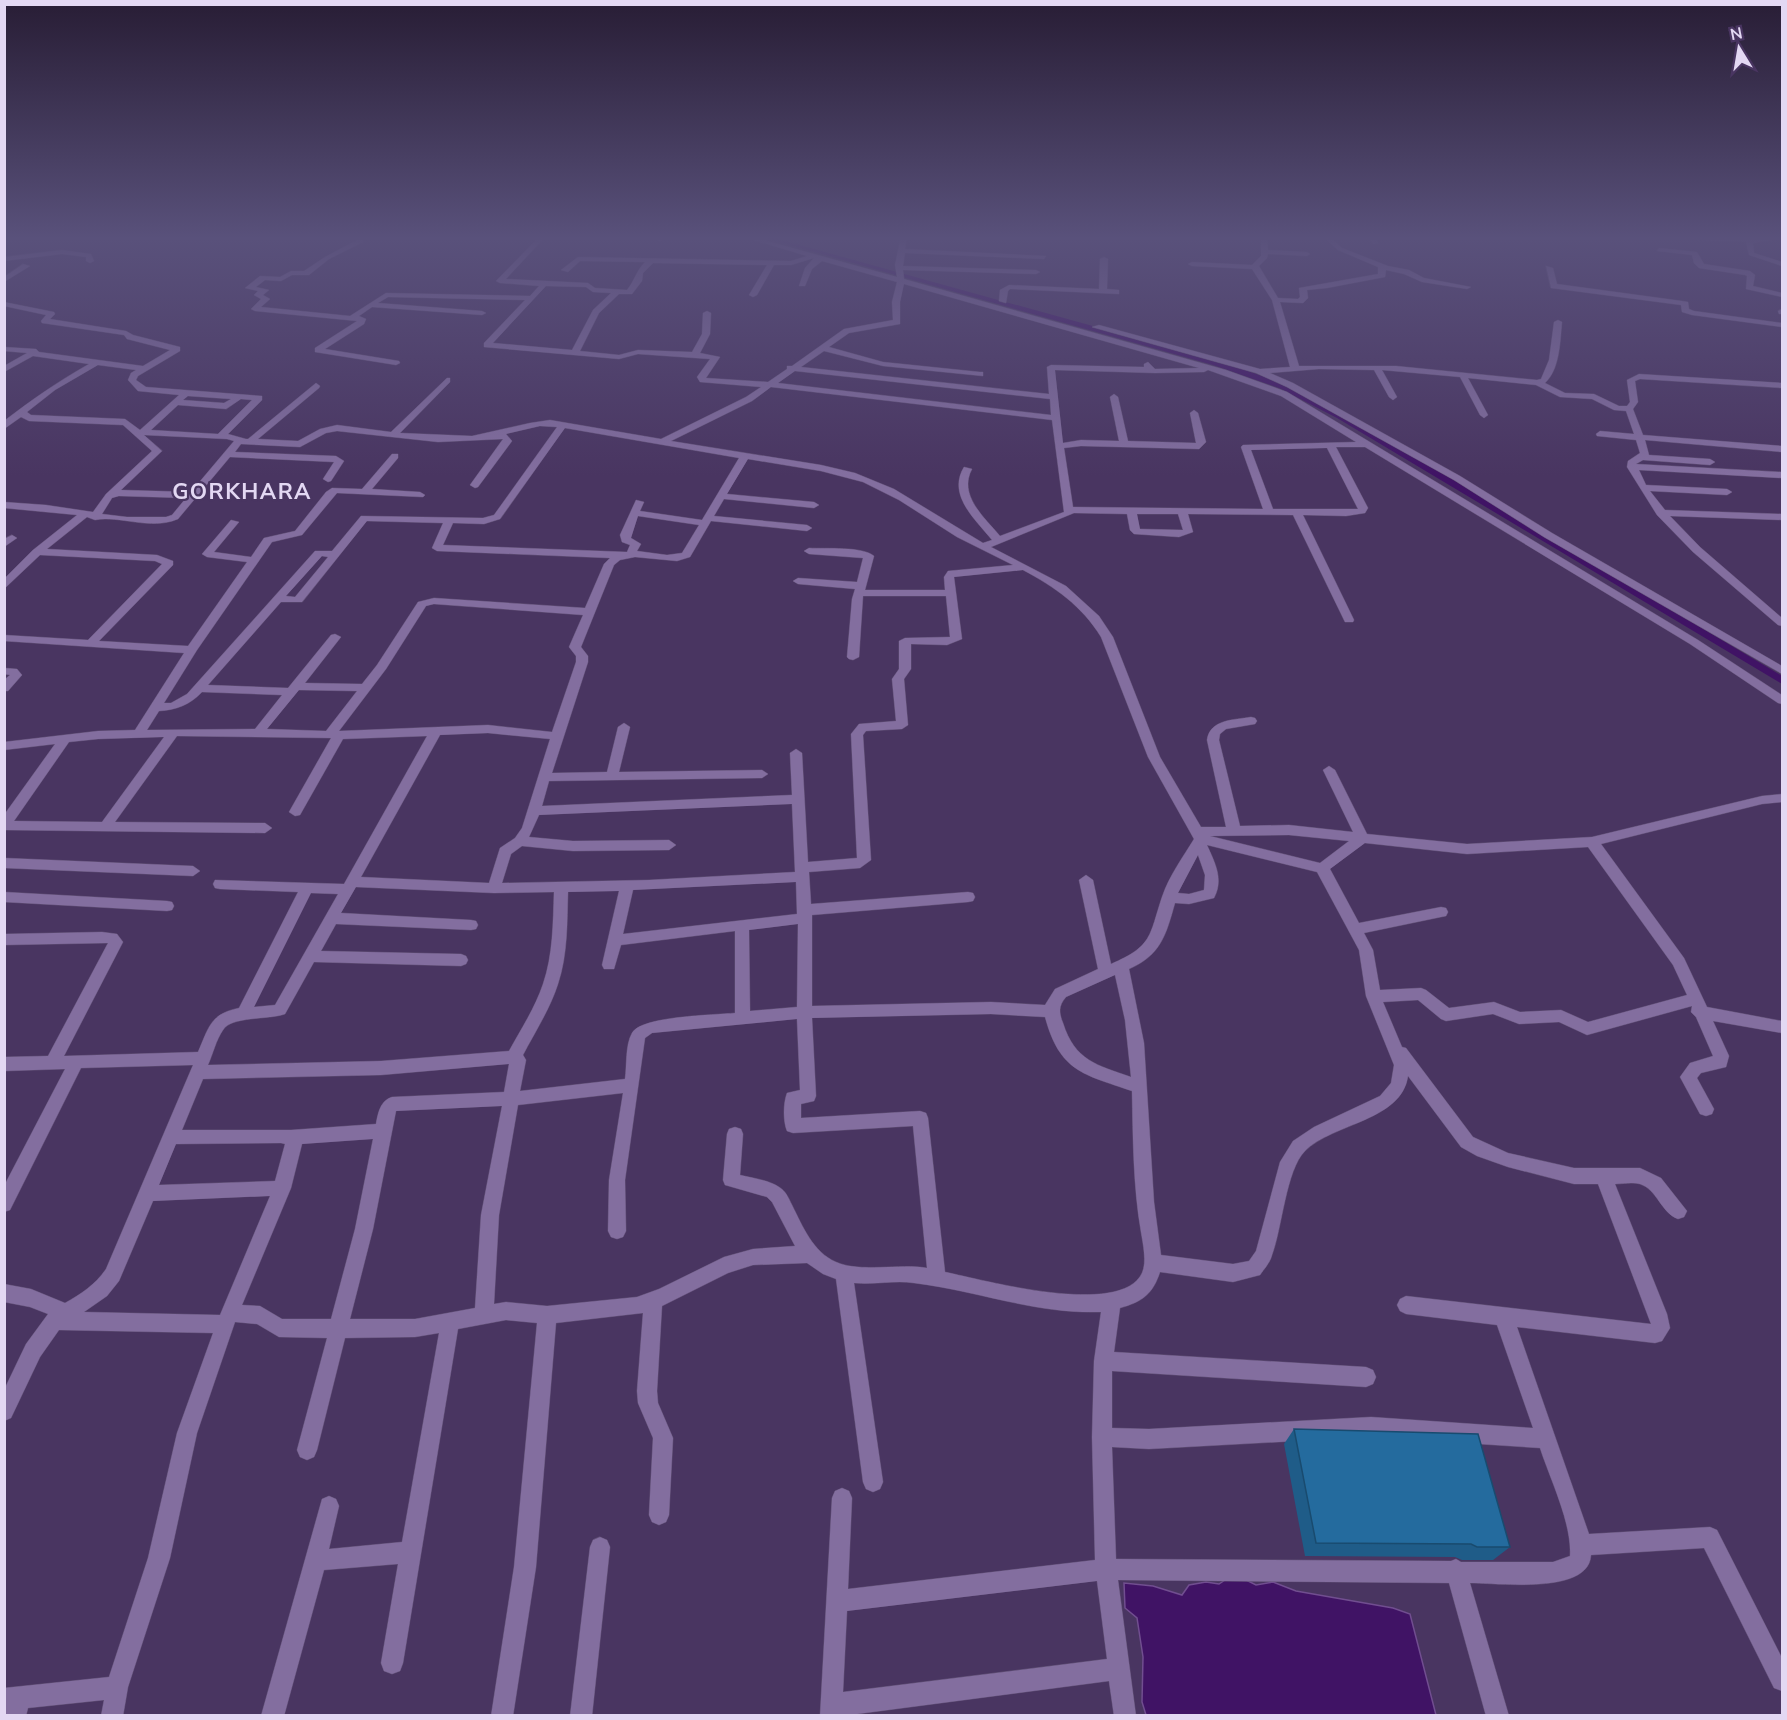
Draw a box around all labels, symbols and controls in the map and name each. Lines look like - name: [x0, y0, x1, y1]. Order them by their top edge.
- north arrow: [1709, 18, 1769, 78]
- text: N: [1728, 22, 1744, 46]
- district label: GORKHARA: [172, 477, 312, 507]

